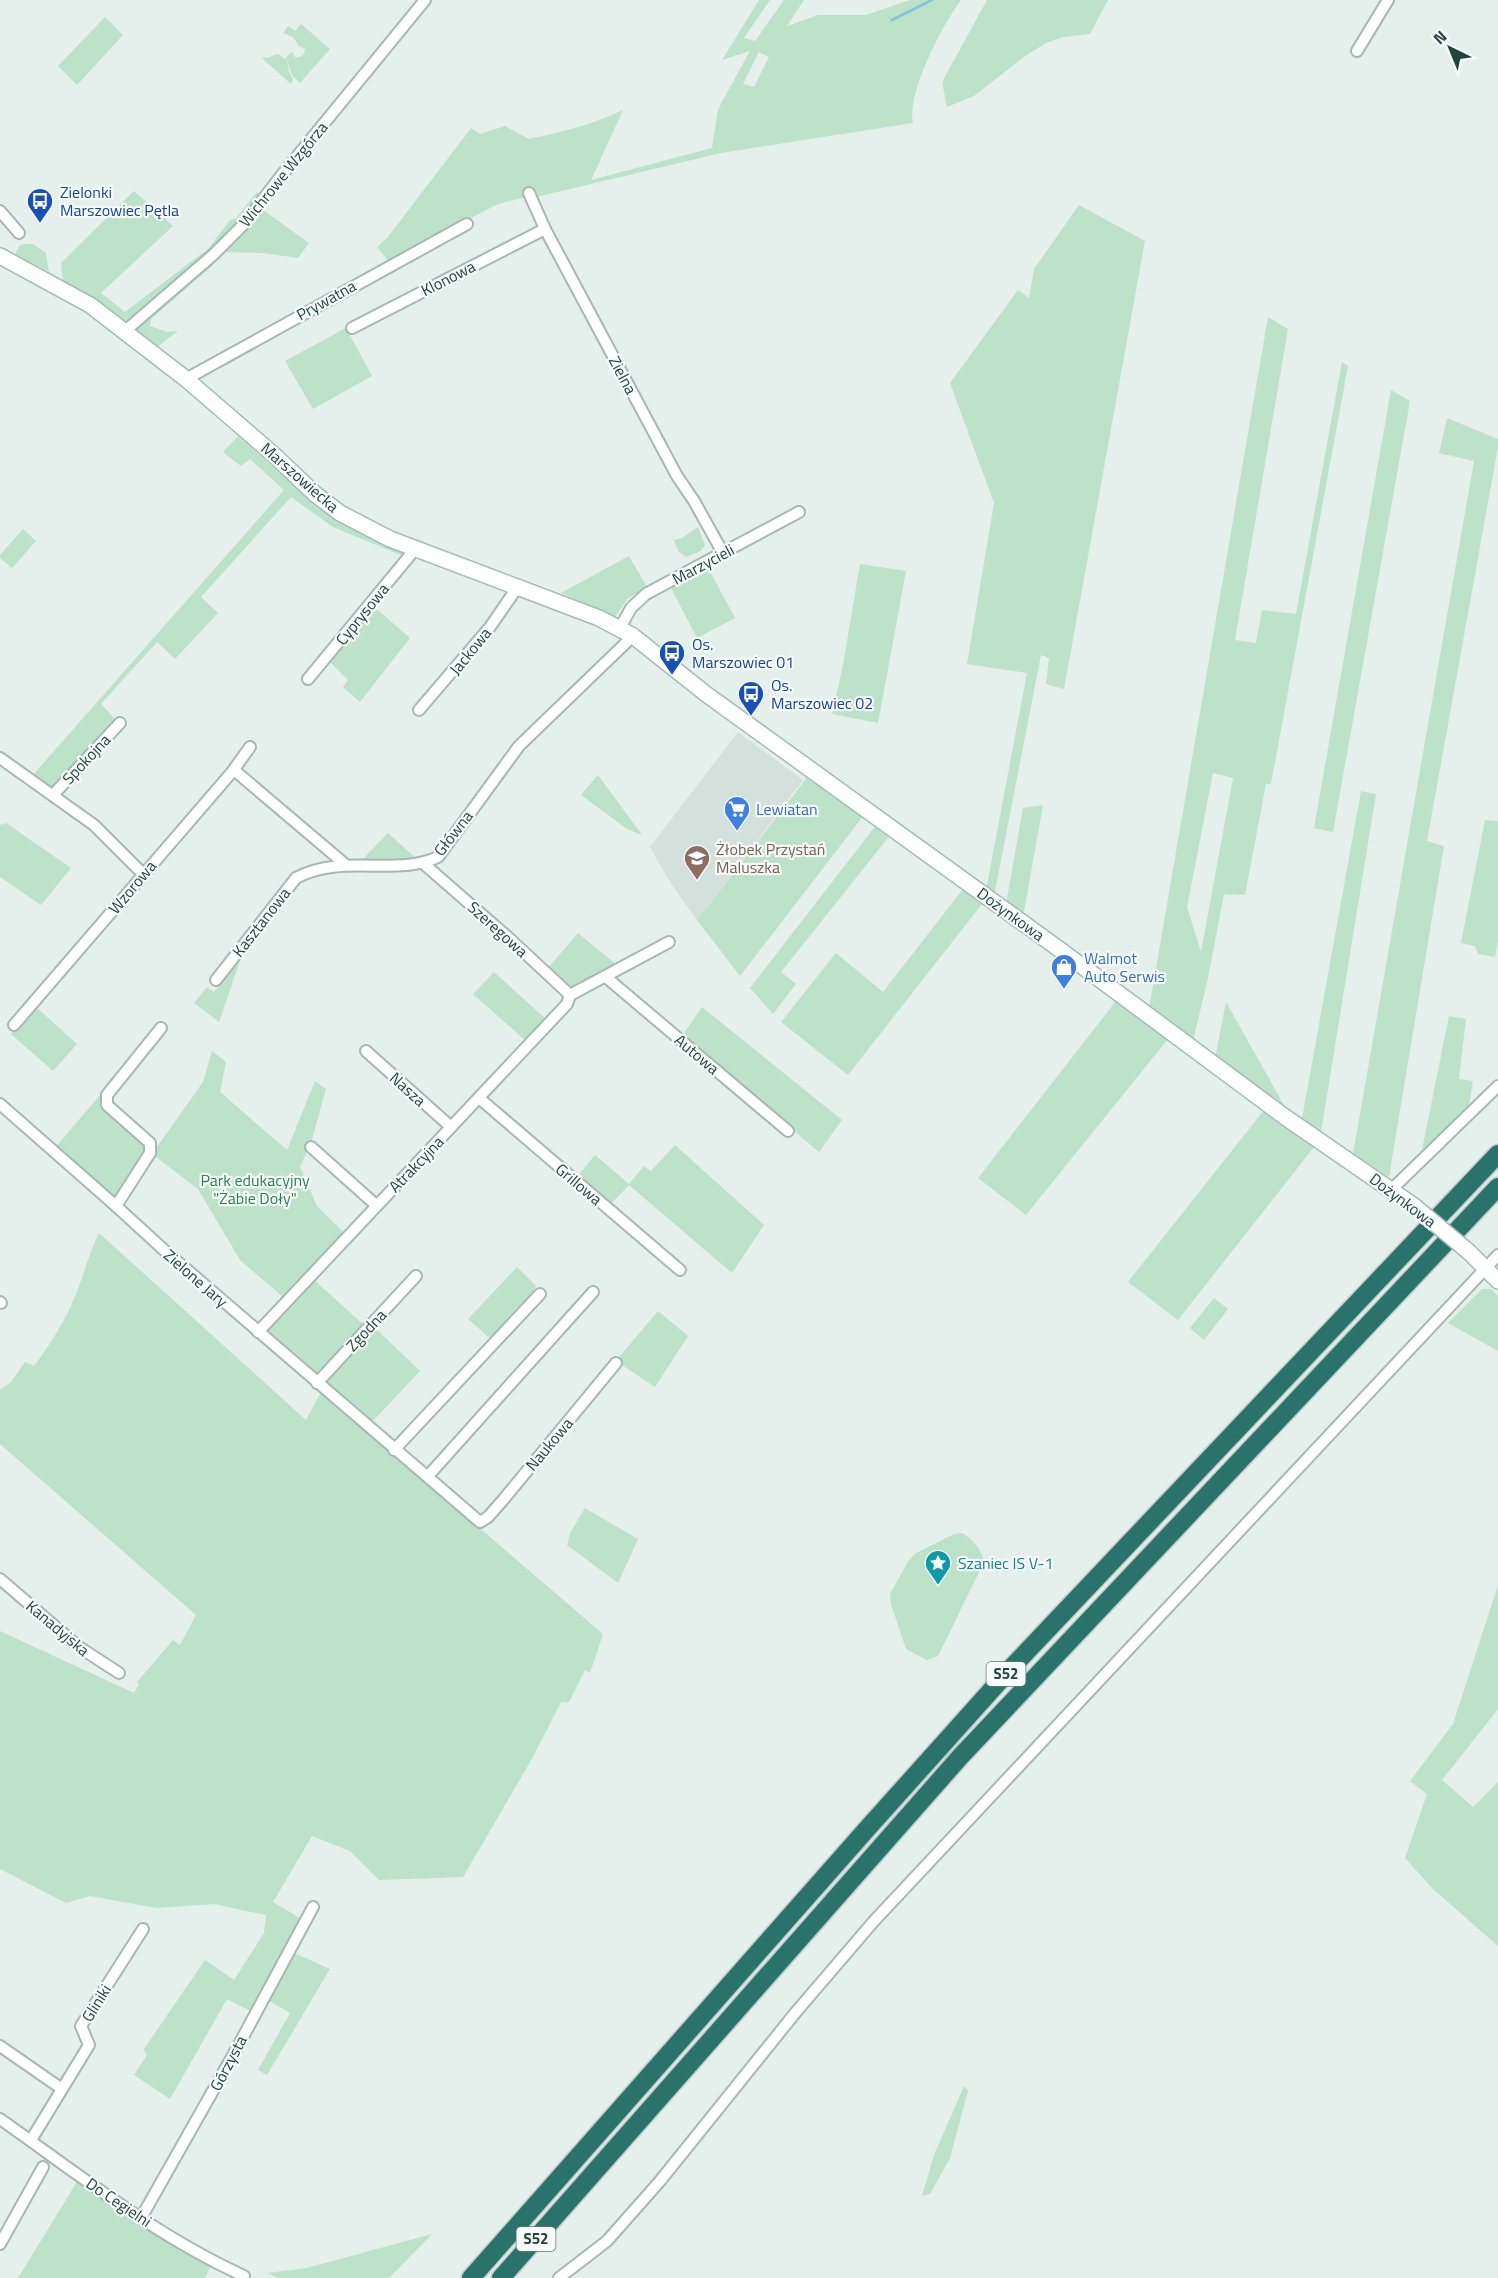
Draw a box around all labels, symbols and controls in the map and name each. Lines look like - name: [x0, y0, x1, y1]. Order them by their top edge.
- north arrow: [1420, 18, 1480, 78]
- text: N: [1428, 24, 1452, 50]
- street label: Wichrowe Wzgórza: [233, 116, 333, 232]
- place label: Zielonki Marszowiec Pętla: [60, 180, 179, 222]
- bus stop icon: Zielonki Marszowiec Pętla: [25, 186, 55, 224]
- street label: Klonowa: [417, 254, 479, 302]
- street label: Prywatna: [292, 274, 360, 326]
- street label: Zielna: [603, 352, 643, 398]
- street label: Marszowiecka: [256, 436, 344, 518]
- street label: Marzycieli: [668, 538, 738, 590]
- street label: Cyprysowa: [329, 578, 395, 650]
- street label: Jackowa: [443, 622, 497, 680]
- place label: Os. Marszowiec 01: [692, 632, 794, 674]
- bus stop icon: Os. Marszowiec 01: [657, 638, 687, 676]
- place label: Os. Marszowiec 02: [771, 673, 873, 715]
- bus stop icon: Os. Marszowiec 02: [736, 679, 766, 717]
- street label: Spokojna: [56, 728, 116, 790]
- supermarket icon: Lewiatan: [722, 794, 752, 832]
- place label: Lewiatan: [756, 797, 818, 821]
- street label: Główna: [428, 805, 478, 861]
- place label: Żłobek Przystań Maluszka: [716, 837, 825, 879]
- school or university icon: Żłobek Przystań Maluszka: [682, 843, 712, 881]
- street label: Wzorowa: [102, 855, 162, 919]
- street label: Dożynkowa: [972, 881, 1050, 947]
- street label: Kasztanowa: [226, 882, 296, 962]
- street label: Szeregowa: [462, 895, 534, 963]
- place label: Walmot Auto Serwis: [1084, 946, 1165, 988]
- shop icon: Walmot Auto Serwis: [1049, 952, 1079, 990]
- street label: Autowa: [669, 1028, 725, 1080]
- street label: Nasza: [385, 1066, 431, 1112]
- street label: Atrakcyjna: [383, 1130, 449, 1198]
- street label: Grillowa: [550, 1157, 608, 1211]
- street label: Dożynkowa: [1365, 1167, 1441, 1233]
- park label: Park edukacyjny "Żabie Doły": [200, 1168, 310, 1210]
- street label: Zielone Jary: [159, 1243, 234, 1313]
- street label: Zgodna: [340, 1303, 392, 1357]
- street label: Naukowa: [519, 1412, 579, 1476]
- place icon: Szaniec IS V-1: [923, 1548, 953, 1586]
- place label: Szaniec IS V-1: [958, 1551, 1054, 1575]
- street label: Kanadyjska: [21, 1594, 95, 1662]
- road number: S52: [986, 1662, 1026, 1686]
- street label: Gliniki: [75, 1980, 117, 2026]
- street label: Górzysta: [203, 2031, 253, 2095]
- street label: Do Cegielni: [81, 2171, 157, 2233]
- road number: S52: [516, 2227, 556, 2251]

